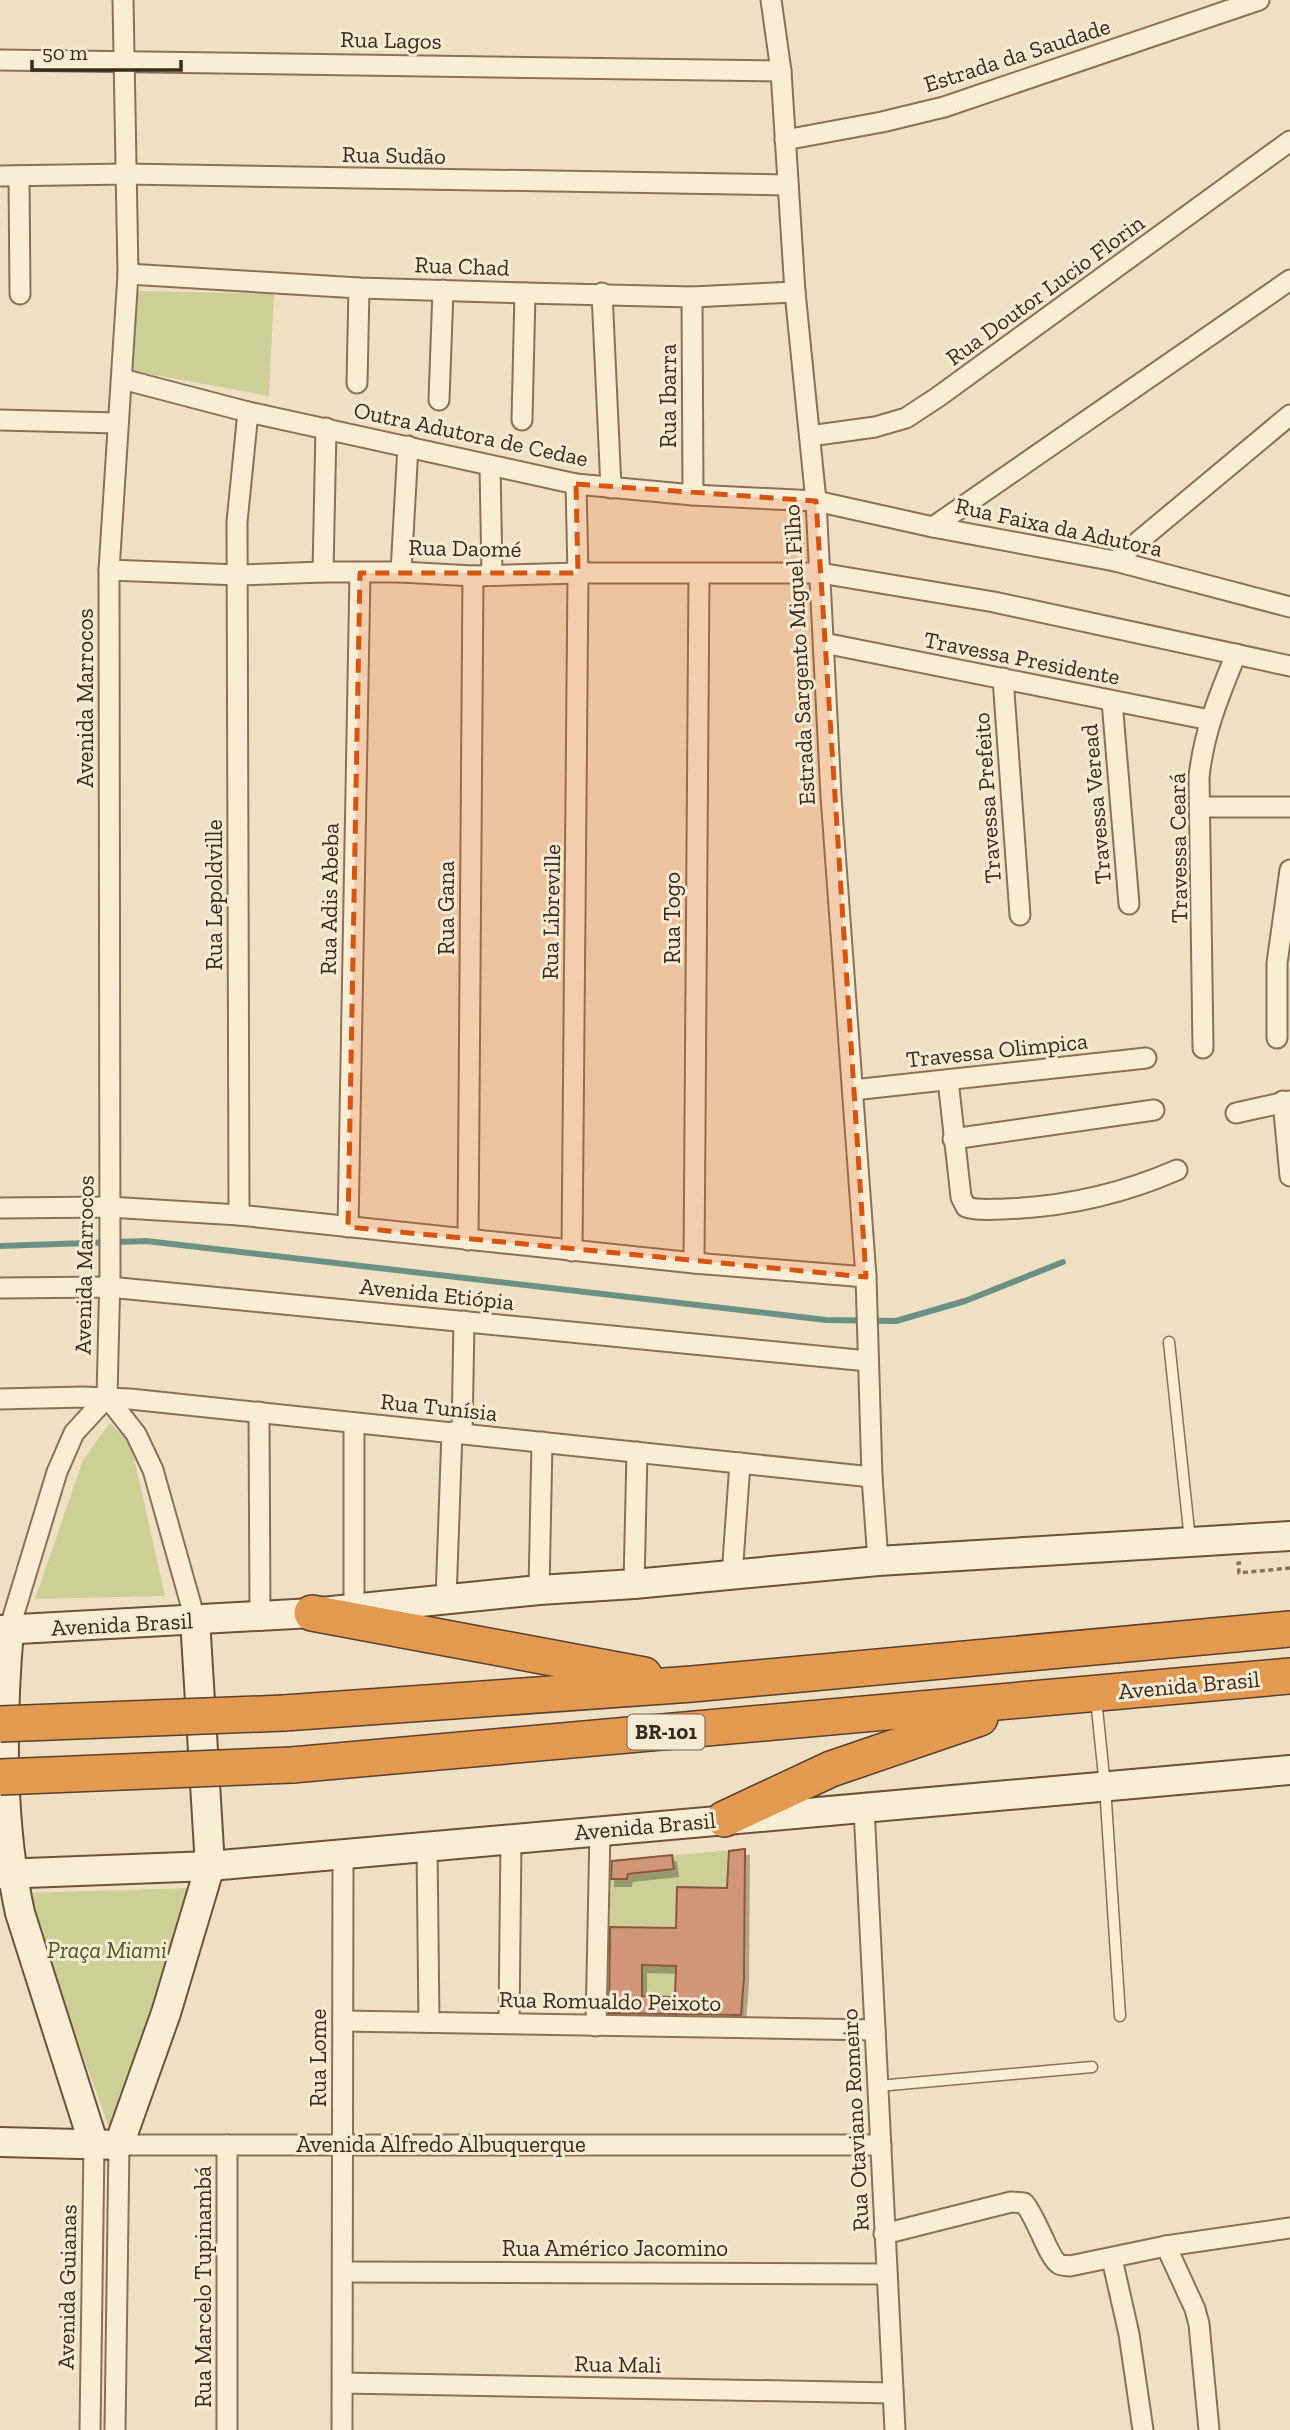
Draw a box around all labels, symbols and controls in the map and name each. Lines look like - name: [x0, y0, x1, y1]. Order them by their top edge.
- street label: Estrada da Saudade: [920, 12, 1114, 98]
- street label: Rua Lagos: [340, 25, 442, 55]
- scale bar: [32, 28, 180, 72]
- text: 50 m: [42, 40, 88, 65]
- street label: Rua Sudão: [342, 140, 446, 170]
- street label: Rua Doutor Lucio Florin: [940, 209, 1150, 371]
- street label: Rua Chad: [414, 250, 510, 282]
- street label: Rua Ibarra: [654, 344, 682, 448]
- street label: Outra Adutora de Cedae: [351, 395, 591, 473]
- street label: Rua Faixa da Adutora: [953, 491, 1165, 563]
- street label: Estrada Sargento Miguel Filho: [777, 504, 821, 806]
- street label: Rua Daomé: [408, 533, 522, 563]
- street label: Avenida Marrocos: [71, 608, 99, 788]
- street label: Travessa Presidente: [922, 625, 1122, 691]
- street label: Travessa Prefeito: [967, 712, 1007, 884]
- street label: Travessa Veread: [1075, 723, 1117, 885]
- street label: Travessa Ceará: [1163, 773, 1193, 923]
- street label: Rua Lepoldville: [200, 820, 228, 970]
- street label: Rua Adis Abeba: [314, 823, 344, 975]
- street label: Rua Libreville: [536, 844, 566, 980]
- street label: Rua Gana: [432, 861, 460, 955]
- street label: Rua Togo: [658, 872, 686, 964]
- street label: Travessa Olimpica: [905, 1027, 1089, 1073]
- street label: Avenida Marrocos: [68, 1175, 100, 1355]
- street label: Avenida Etiópia: [358, 1272, 516, 1316]
- street label: Rua Tunísia: [379, 1387, 499, 1427]
- street label: Avenida Brasil: [50, 1606, 194, 1642]
- street label: Avenida Brasil: [1117, 1665, 1261, 1705]
- road number: BR-101: [628, 1714, 704, 1750]
- street label: Avenida Brasil: [573, 1806, 717, 1846]
- park label: Praça Miami: [47, 1936, 167, 1964]
- street label: Rua Romualdo Peixoto: [499, 1985, 721, 2017]
- street label: Rua Otaviano Romeiro: [835, 2008, 875, 2232]
- street label: Rua Lome: [304, 2009, 332, 2107]
- street label: Avenida Alfredo Albuquerque: [296, 2130, 586, 2158]
- street label: Rua Marcelo Tupinambá: [189, 2166, 217, 2408]
- street label: Avenida Guianas: [52, 2204, 82, 2370]
- street label: Rua Américo Jacomino: [502, 2234, 728, 2262]
- street label: Rua Mali: [574, 2349, 662, 2379]

